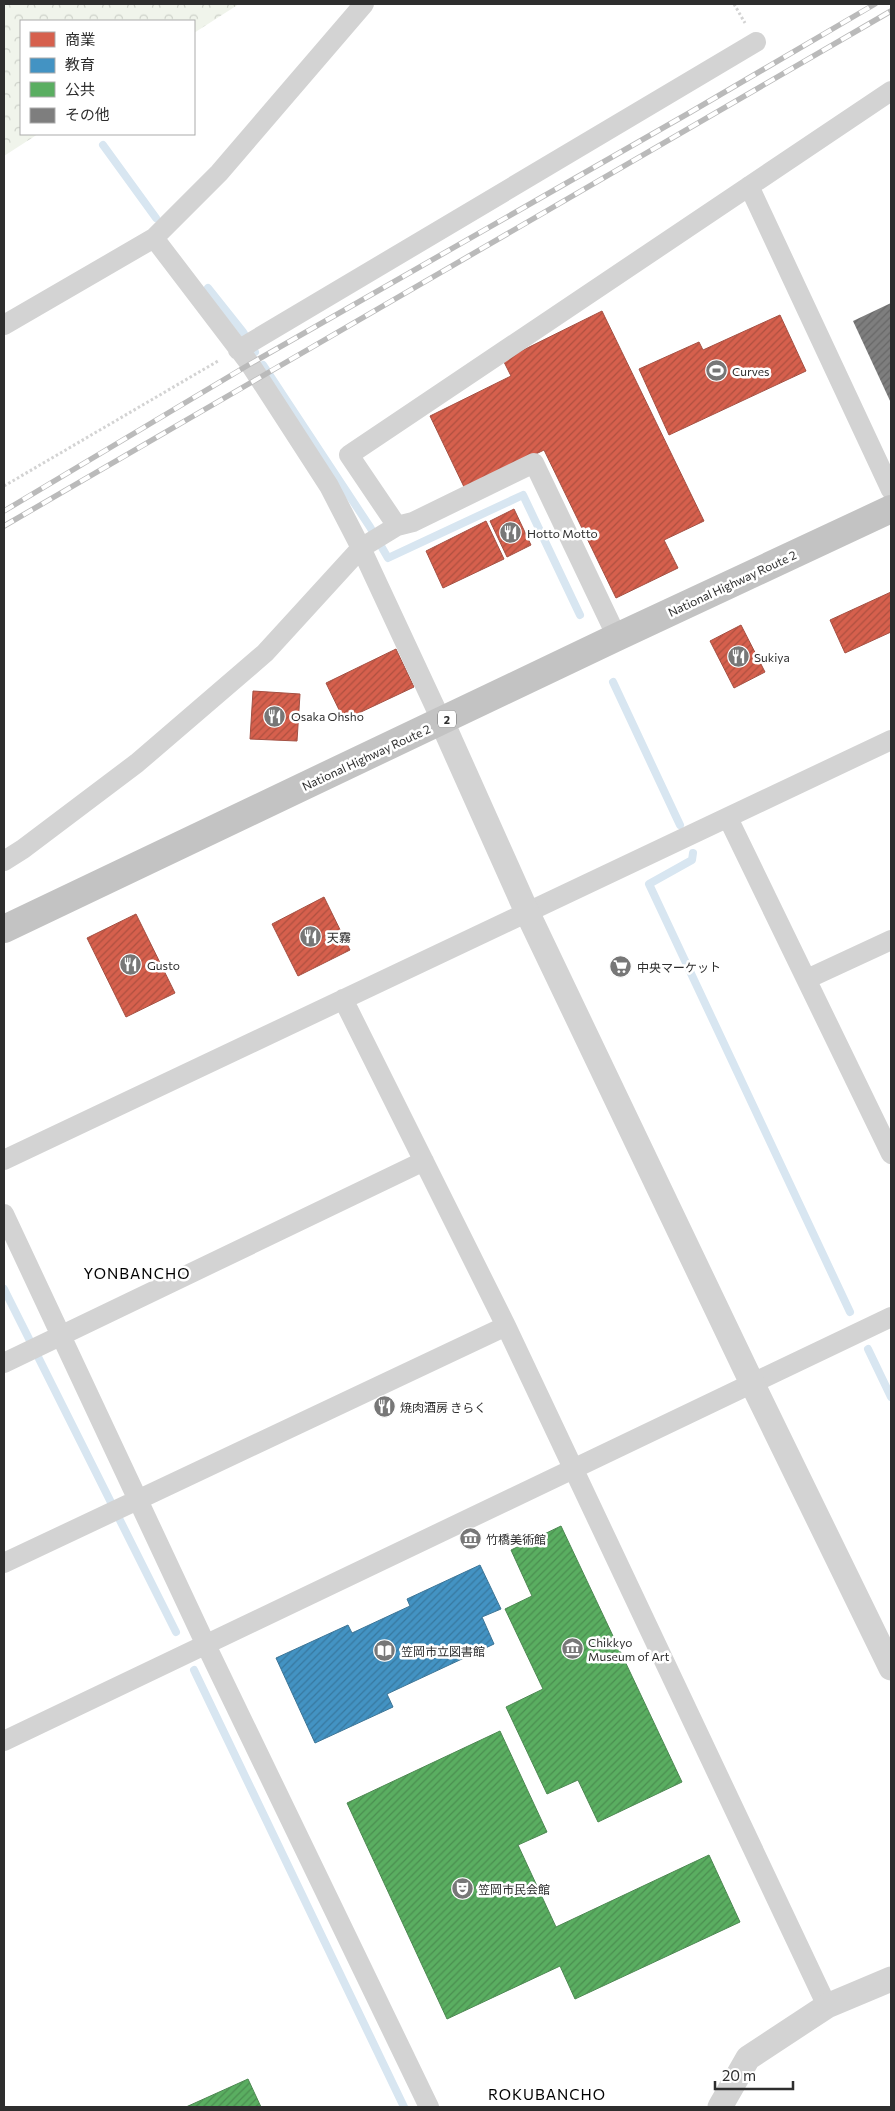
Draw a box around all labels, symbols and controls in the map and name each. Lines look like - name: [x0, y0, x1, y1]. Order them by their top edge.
- legend: [20, 20, 195, 135]
- text: 商業: [65, 30, 95, 48]
- text: 教育: [65, 55, 95, 73]
- text: 公共: [65, 80, 95, 98]
- text: その他: [65, 105, 110, 123]
- sports icon: Curves: [704, 359, 728, 383]
- place label: Curves: [732, 364, 769, 378]
- restaurant icon: Hotto Motto: [499, 521, 523, 545]
- place label: Hotto Motto: [527, 526, 598, 540]
- street label: National Highway Route 2: [666, 547, 799, 619]
- restaurant icon: Sukiya: [726, 645, 750, 669]
- place label: Sukiya: [754, 650, 790, 664]
- restaurant icon: Osaka Ohsho: [263, 704, 287, 728]
- place label: Osaka Ohsho: [291, 709, 364, 723]
- road number: 2: [438, 711, 456, 728]
- street label: National Highway Route 2: [300, 721, 433, 793]
- restaurant icon: 天霧: [299, 925, 323, 949]
- place label: 天霧: [327, 930, 351, 944]
- restaurant icon: Gusto: [119, 953, 143, 977]
- supermarket icon: 中央マーケット: [609, 955, 633, 979]
- place label: Gusto: [147, 958, 180, 972]
- place label: 中央マーケット: [637, 960, 721, 974]
- district label: YONBANCHO: [84, 1264, 190, 1282]
- restaurant icon: 焼肉酒房 きらく: [372, 1395, 396, 1419]
- place label: 焼肉酒房 きらく: [400, 1400, 486, 1414]
- museum icon: 竹橋美術館: [458, 1527, 482, 1551]
- place label: 竹橋美術館: [486, 1532, 546, 1546]
- place label: Chikkyo Museum of Art: [588, 1635, 670, 1663]
- museum icon: Chikkyo Museum of Art: [560, 1637, 584, 1661]
- library icon: 笠岡市立図書館: [373, 1639, 397, 1663]
- place label: 笠岡市立図書館: [401, 1644, 485, 1658]
- theatre icon: 笠岡市民会館: [450, 1877, 474, 1901]
- place label: 笠岡市民会館: [478, 1882, 550, 1896]
- scale bar: [715, 2058, 792, 2090]
- text: 20 m: [722, 2066, 756, 2084]
- district label: ROKUBANCHO: [488, 2085, 606, 2103]

